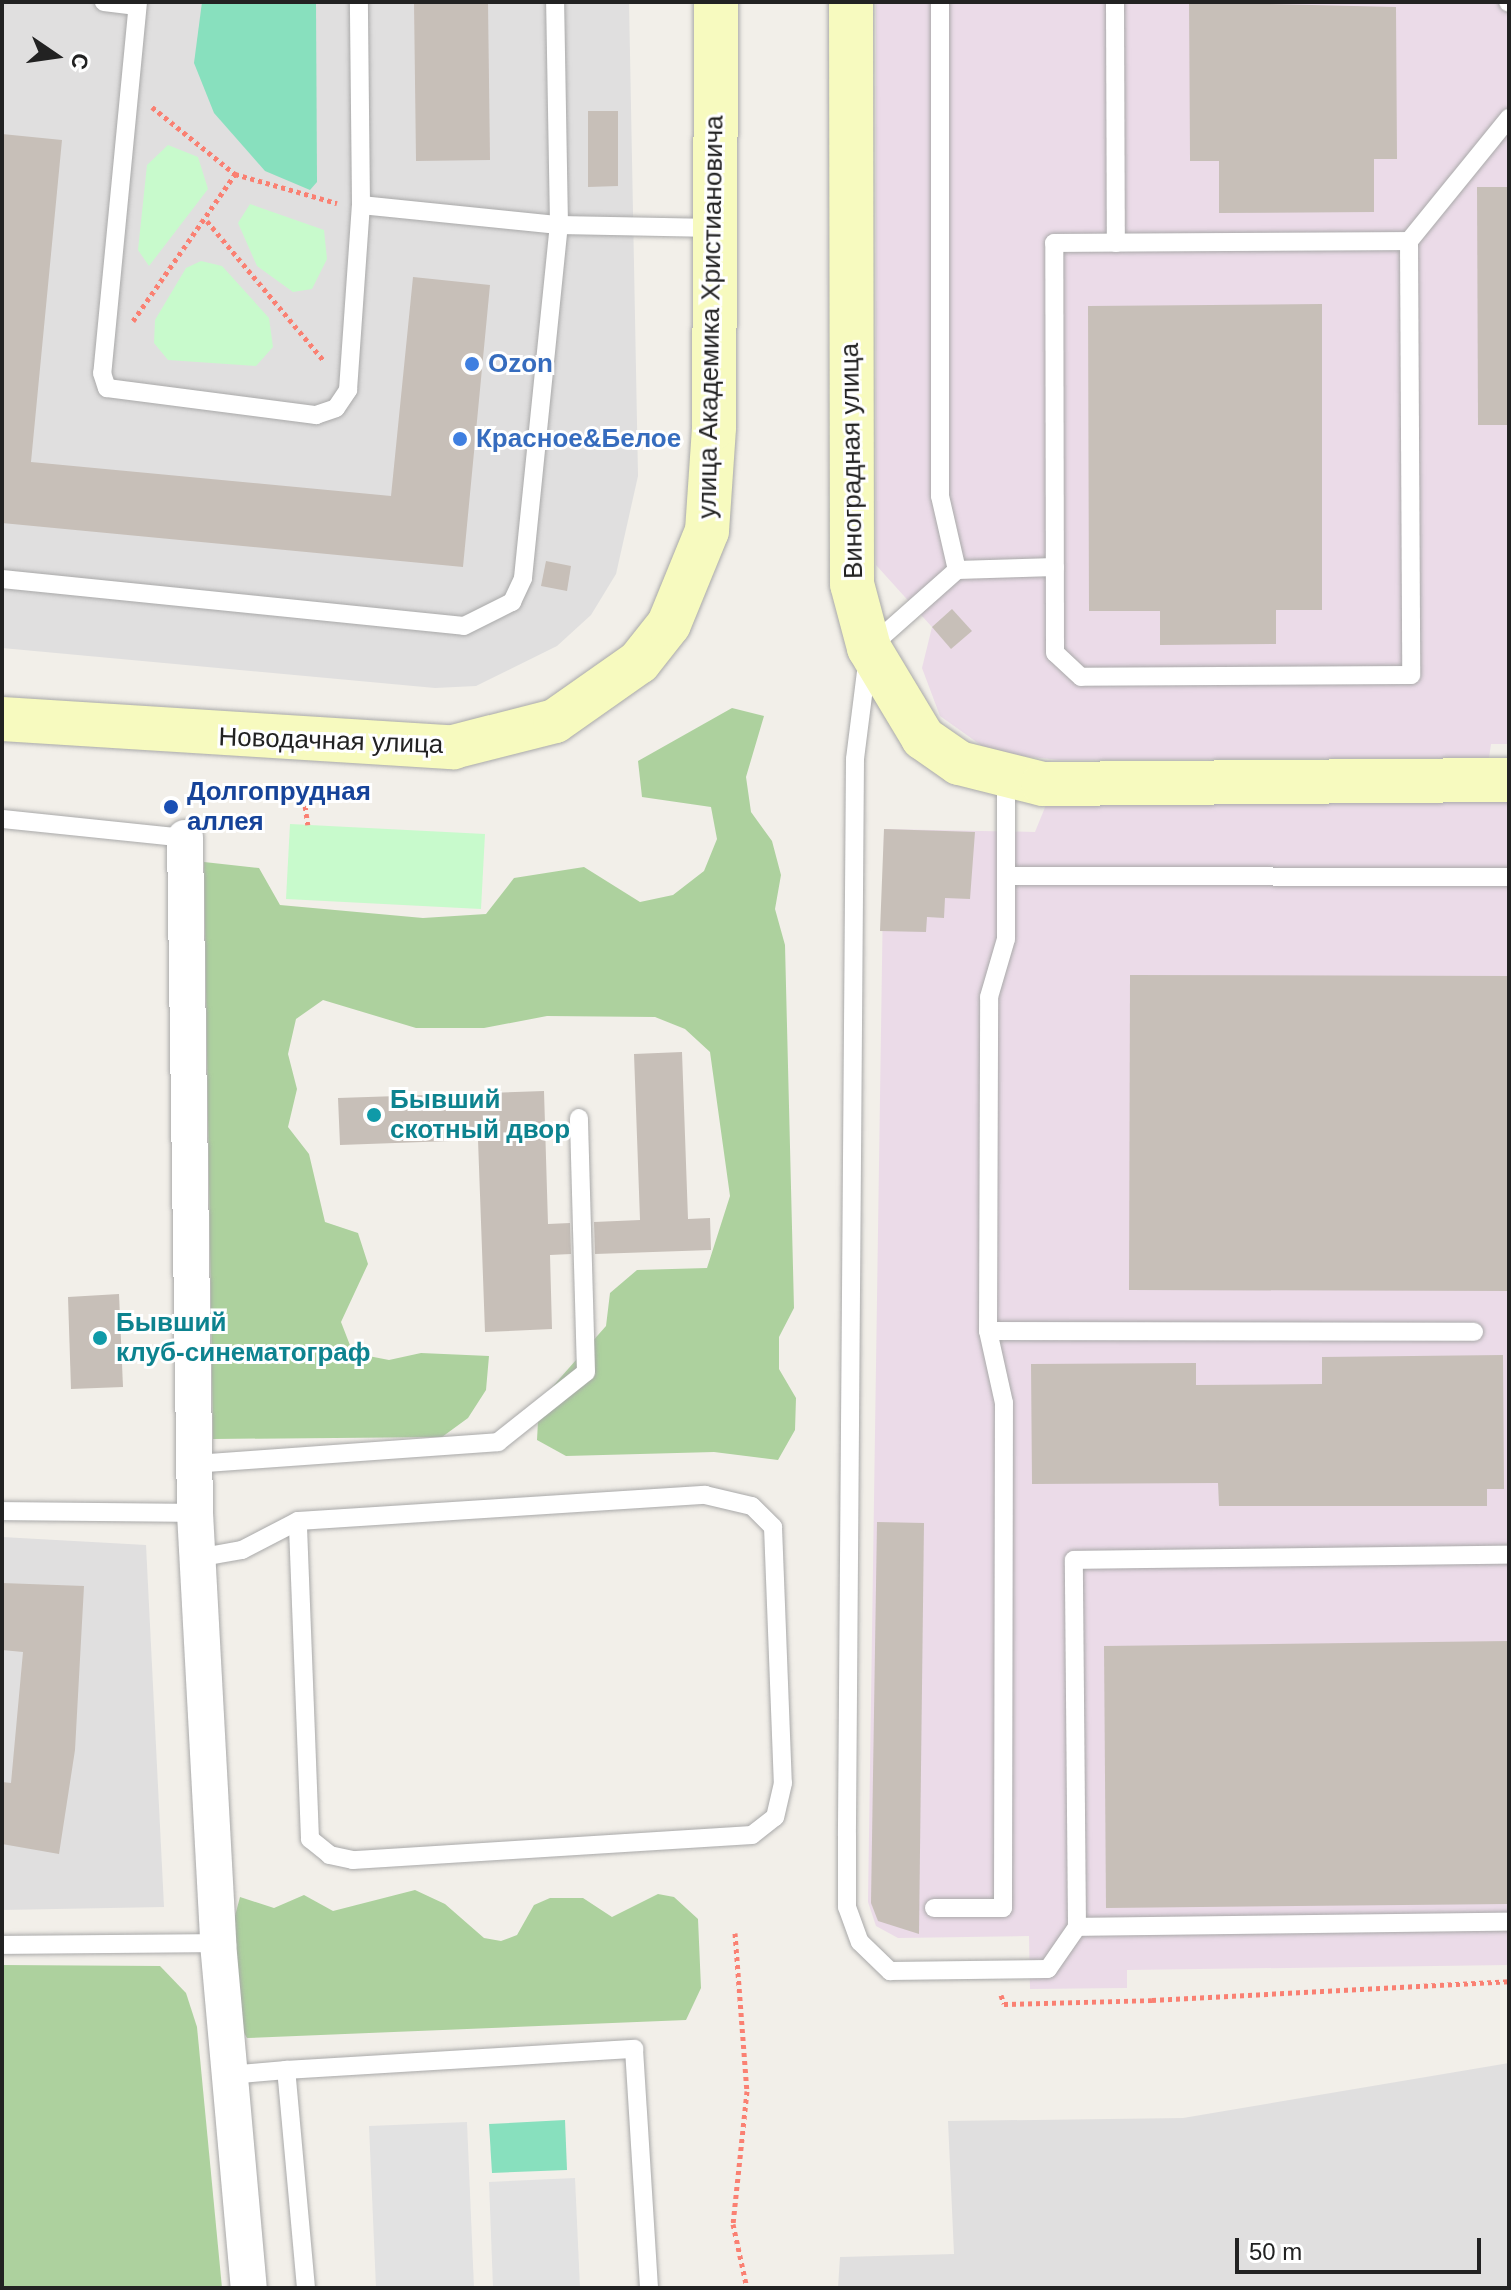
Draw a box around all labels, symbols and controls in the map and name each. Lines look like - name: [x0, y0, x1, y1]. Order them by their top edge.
- north arrow: [16, 16, 96, 96]
- text: С: [66, 51, 94, 72]
- street label: улица Академика Христиановича: [692, 115, 730, 519]
- street label: Виноградная улица: [834, 343, 870, 579]
- place label: Ozon: [488, 348, 553, 380]
- marker: Ozon: [463, 355, 481, 373]
- place label: Красное&Белое: [476, 423, 681, 455]
- marker: Красное&Белое: [451, 430, 469, 448]
- street label: Новодачная улица: [218, 721, 444, 761]
- place label: Долгопрудная аллея: [187, 776, 371, 838]
- marker: Долгопрудная аллея: [162, 798, 180, 816]
- place label: Бывший скотный двор: [390, 1084, 570, 1146]
- marker: Бывший скотный двор: [365, 1106, 383, 1124]
- place label: Бывший клуб-синематограф: [116, 1307, 370, 1368]
- marker: Бывший клуб-синематограф: [91, 1329, 109, 1347]
- scale bar: [1239, 2222, 1485, 2272]
- text: 50 m: [1249, 2238, 1302, 2265]

